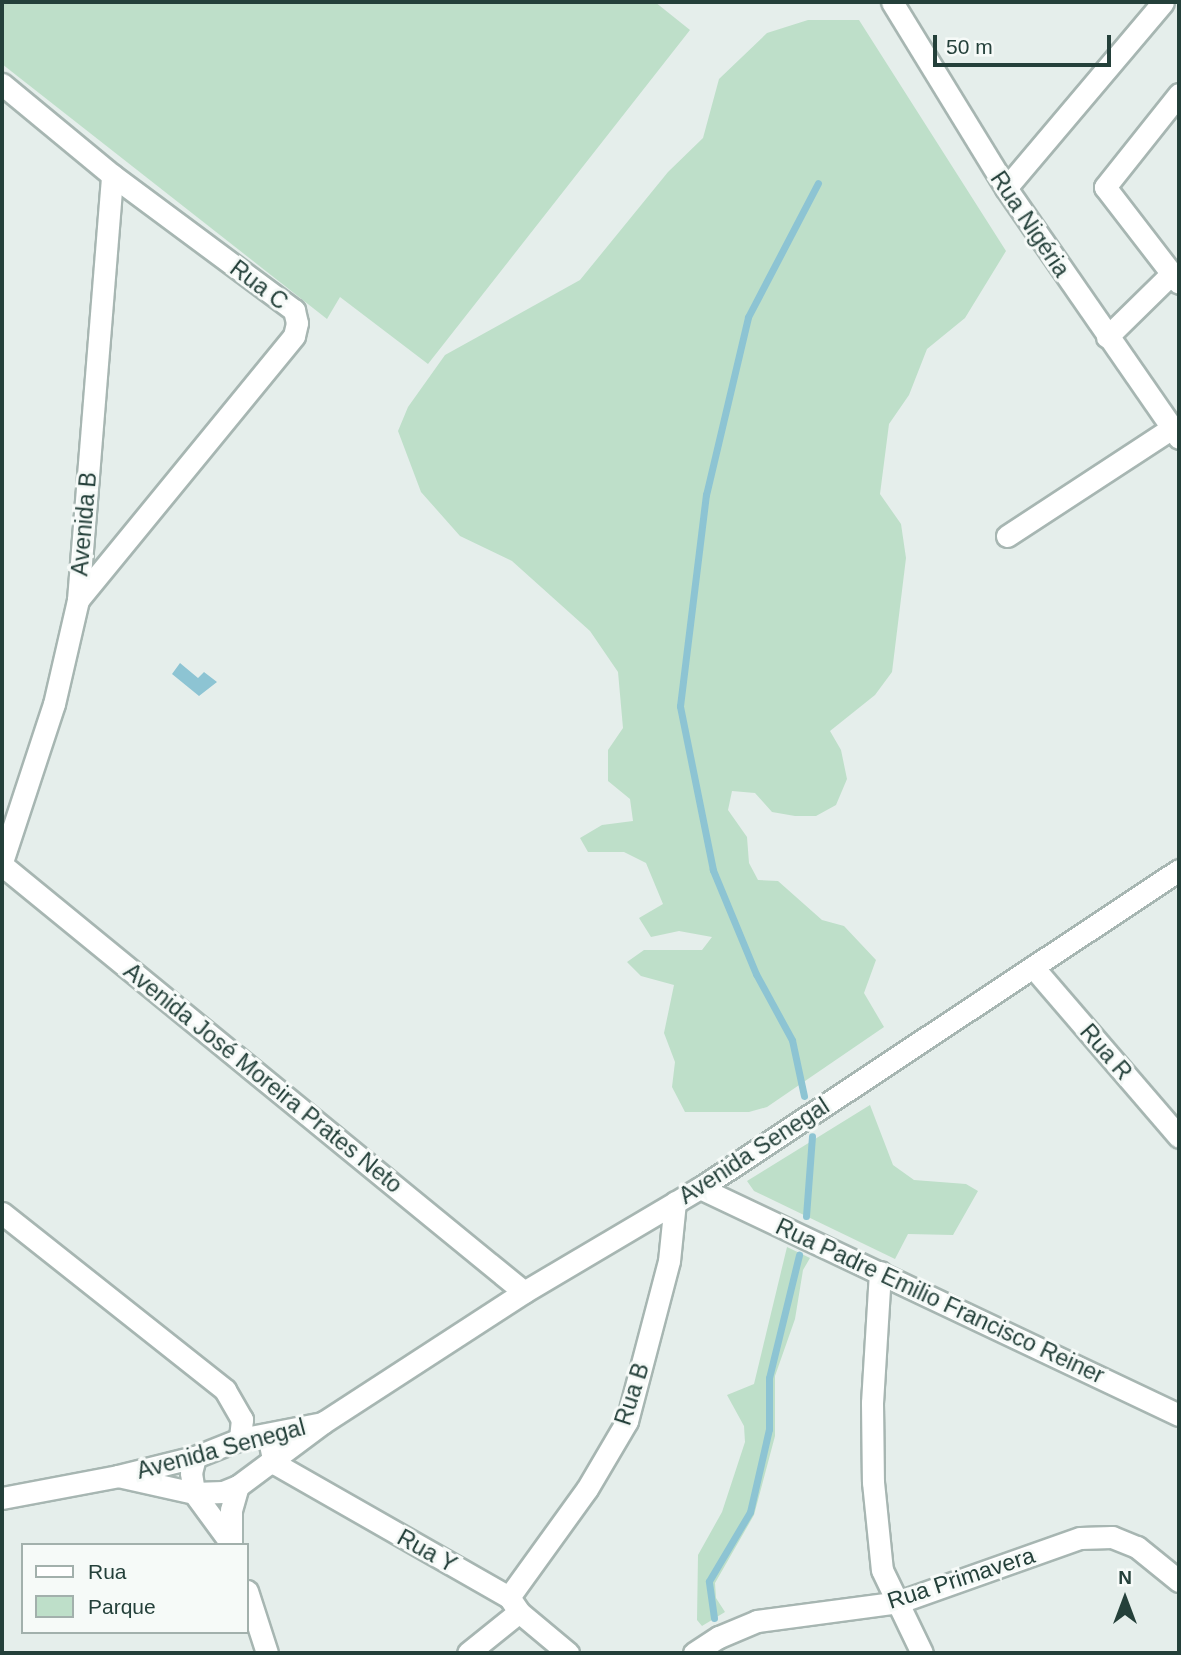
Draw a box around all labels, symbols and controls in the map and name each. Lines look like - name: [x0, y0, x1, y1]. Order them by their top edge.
- scale bar: [936, 21, 1114, 65]
- text: 50 m: [946, 35, 993, 58]
- street label: Rua Nigéria: [985, 166, 1075, 282]
- street label: Rua C: [225, 254, 293, 316]
- street label: Avenida B: [66, 471, 102, 577]
- street label: Avenida José Moreira Prates Neto: [118, 957, 408, 1199]
- street label: Rua R: [1074, 1018, 1138, 1086]
- street label: Avenida Senegal: [674, 1092, 834, 1210]
- street label: Rua Padre Emilio Francisco Reiner: [771, 1213, 1109, 1389]
- street label: Rua B: [609, 1359, 655, 1429]
- street label: Avenida Senegal: [134, 1413, 308, 1485]
- street label: Rua Y: [392, 1523, 462, 1579]
- street label: Rua Primavera: [884, 1541, 1038, 1615]
- legend: [21, 1543, 248, 1634]
- text: Rua: [88, 1560, 127, 1583]
- north arrow: [1090, 1564, 1160, 1634]
- text: N: [1118, 1567, 1132, 1588]
- text: Parque: [88, 1595, 156, 1618]

